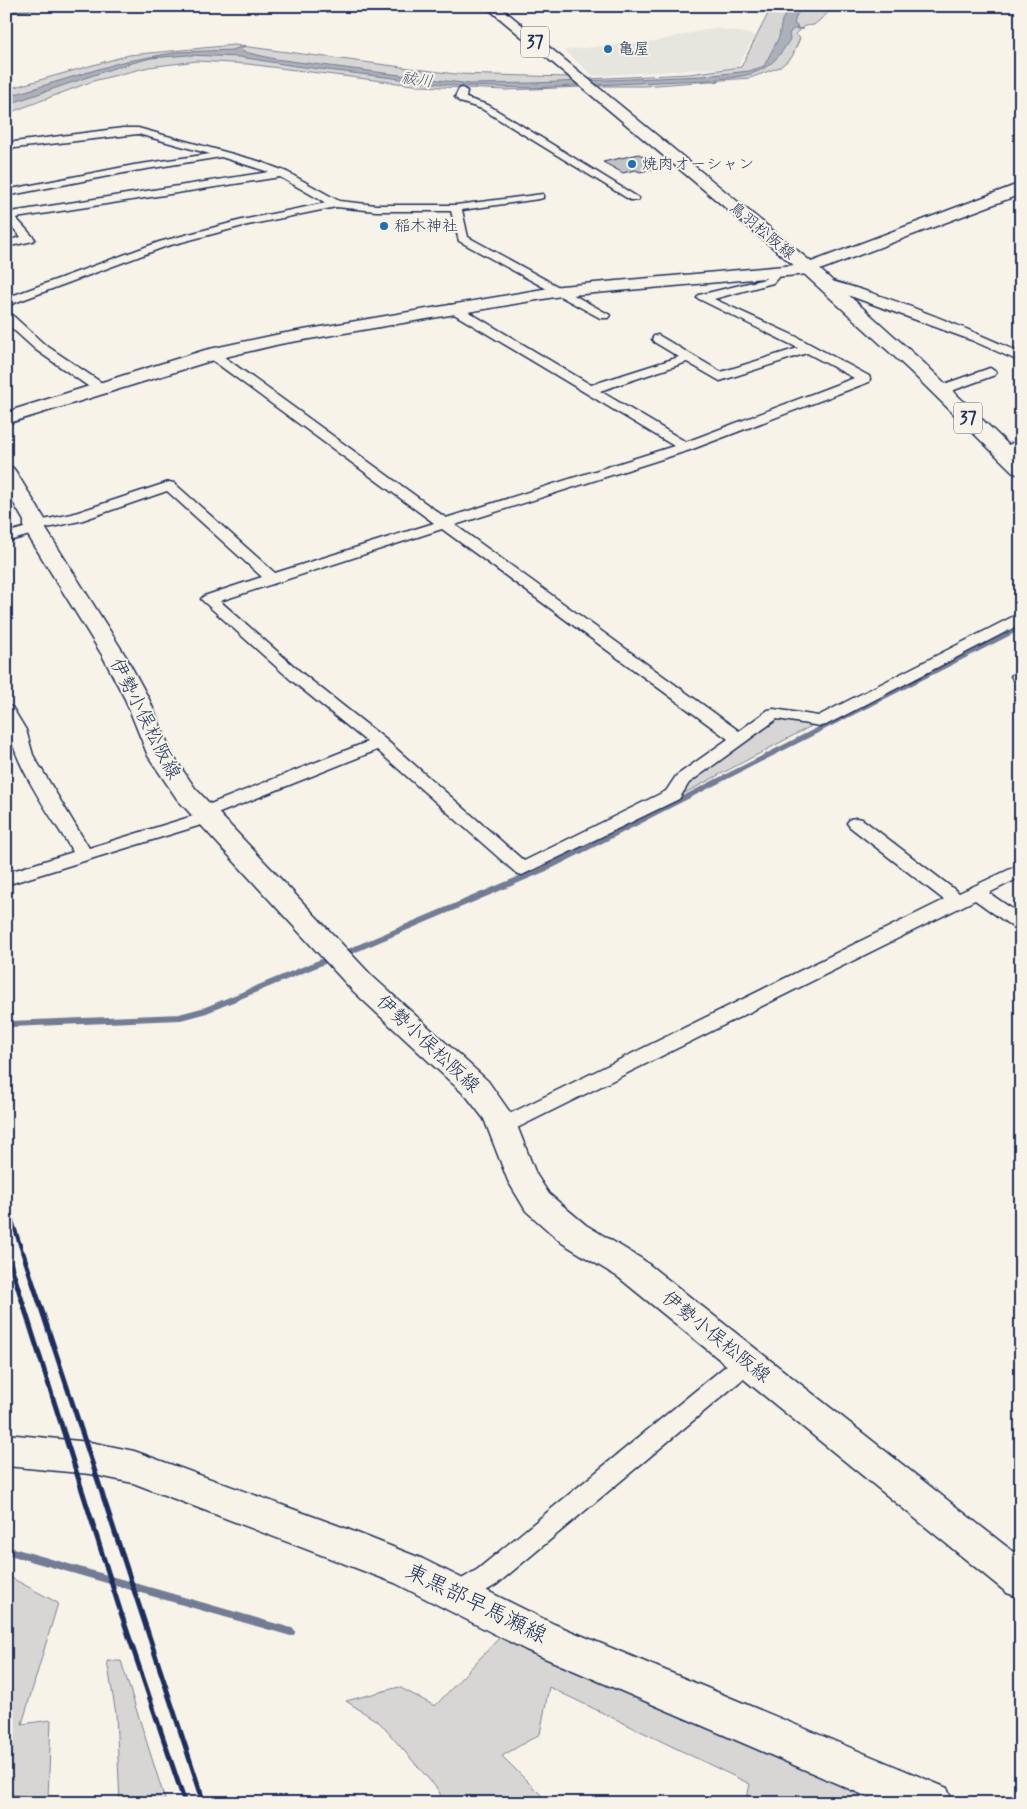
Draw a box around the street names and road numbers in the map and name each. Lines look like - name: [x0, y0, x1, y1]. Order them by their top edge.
- road number: 37: [521, 27, 549, 58]
- street label: 鳥羽松阪線: [725, 197, 799, 265]
- road number: 37: [954, 402, 982, 433]
- street label: 伊勢小俣松阪線: [104, 654, 186, 784]
- street label: 伊勢小俣松阪線: [371, 989, 485, 1099]
- street label: 伊勢小俣松阪線: [656, 1285, 776, 1389]
- street label: 東黒部早馬瀬線: [401, 1558, 551, 1650]

